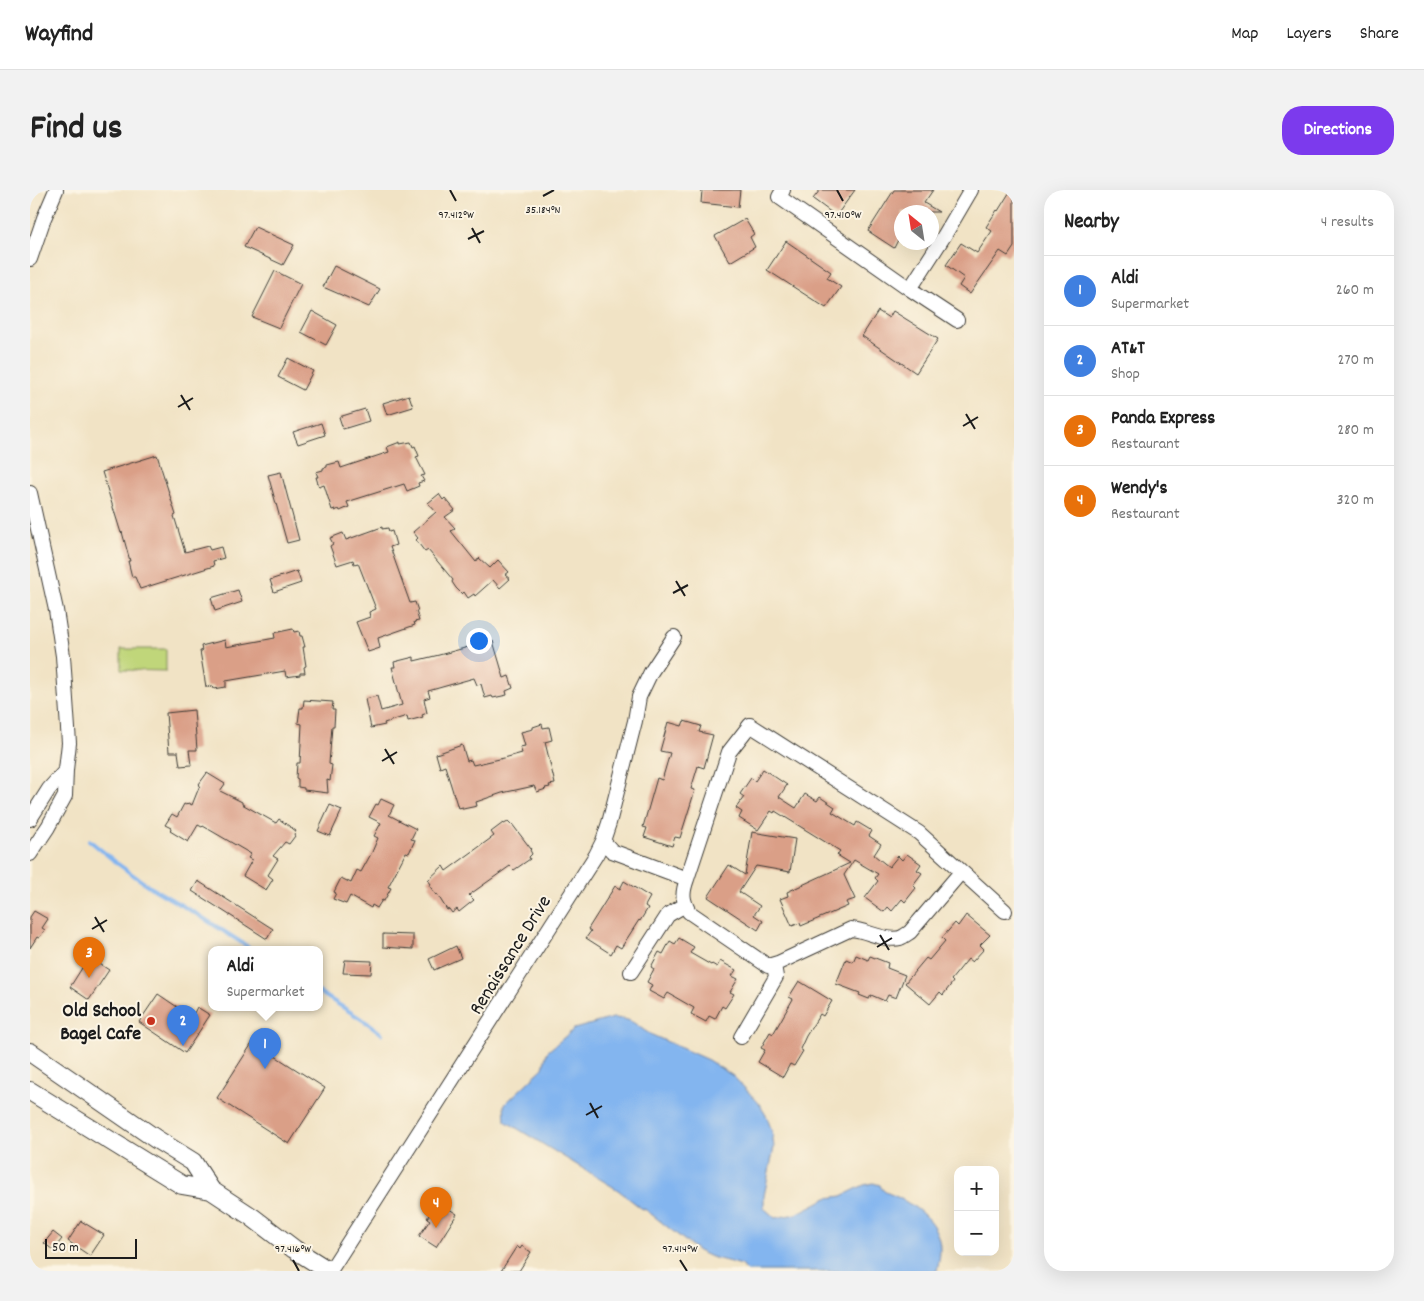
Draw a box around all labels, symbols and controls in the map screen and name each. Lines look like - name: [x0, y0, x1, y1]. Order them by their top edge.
- text: Wayfind: [25, 18, 93, 52]
- text: Map: [1231, 22, 1258, 47]
- text: Layers: [1286, 22, 1332, 47]
- text: Share: [1360, 22, 1399, 47]
- text: Find us: [30, 105, 122, 155]
- button: Directions: [1282, 106, 1394, 155]
- text: 35.184°N: [525, 202, 561, 219]
- north arrow: [894, 205, 939, 250]
- text: 97.412°W: [438, 207, 474, 224]
- text: 97.410°W: [825, 207, 862, 224]
- text: Nearby: [1064, 208, 1119, 238]
- text: 4 results: [1321, 211, 1374, 234]
- text: Aldi: [1111, 266, 1138, 293]
- text: 1: [1078, 279, 1082, 302]
- text: 260 m: [1336, 279, 1374, 302]
- text: Supermarket: [1111, 293, 1189, 316]
- text: AT&T: [1111, 336, 1145, 363]
- text: 2: [1077, 349, 1084, 372]
- text: 270 m: [1338, 349, 1374, 372]
- text: Shop: [1111, 363, 1140, 386]
- text: Panda Express: [1111, 406, 1215, 433]
- text: 3: [1076, 419, 1084, 442]
- text: 280 m: [1337, 419, 1374, 442]
- text: Restaurant: [1111, 433, 1180, 456]
- text: Wendy's: [1111, 476, 1167, 503]
- text: 4: [1077, 489, 1083, 512]
- text: 320 m: [1337, 489, 1374, 512]
- text: Restaurant: [1111, 503, 1180, 526]
- your location: [466, 628, 492, 654]
- street label: Renaissance Drive: [464, 890, 560, 1021]
- pin: 3: [73, 937, 105, 978]
- popup: [208, 946, 323, 1011]
- text: Aldi: [226, 954, 254, 981]
- text: Supermarket: [226, 981, 305, 1004]
- place label: Old School Bagel Cafe: [60, 998, 141, 1049]
- pin: 2: [167, 1005, 199, 1046]
- marker: Old School Bagel Cafe: [145, 1015, 157, 1027]
- pin: 1: [249, 1028, 281, 1069]
- map controls: [954, 1166, 999, 1256]
- button: +: [954, 1166, 999, 1211]
- pin: 4: [420, 1187, 452, 1228]
- button: −: [954, 1211, 999, 1256]
- scale bar: [45, 1236, 138, 1259]
- text: 50 m: [52, 1238, 79, 1258]
- text: 97.416°W: [275, 1241, 311, 1258]
- text: 97.414°W: [662, 1241, 698, 1258]

